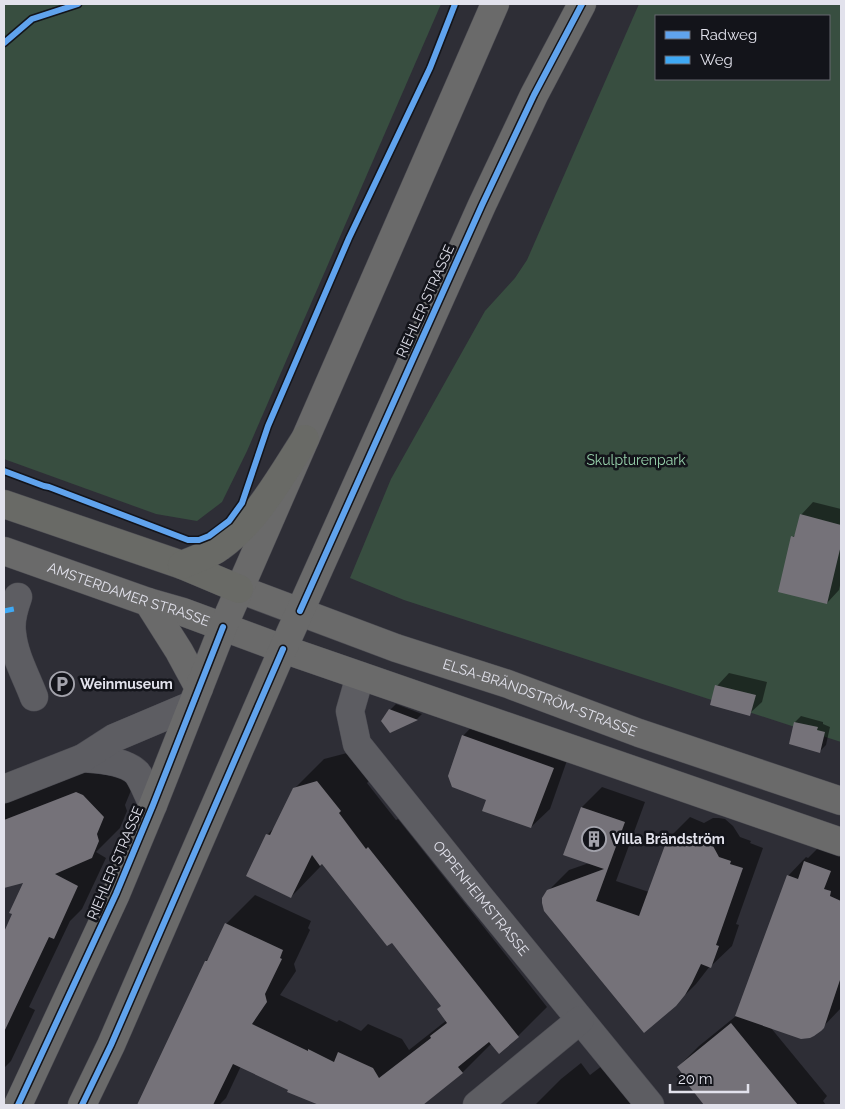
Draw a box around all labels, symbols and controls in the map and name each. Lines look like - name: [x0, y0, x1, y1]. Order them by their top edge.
- legend: [655, 15, 830, 80]
- text: Radweg: [700, 26, 757, 44]
- text: Weg: [700, 51, 733, 69]
- street label: RIEHLER STRASSE: [393, 242, 457, 360]
- park label: Skulpturenpark: [586, 452, 686, 468]
- street label: AMSTERDAMER STRASSE: [46, 559, 212, 629]
- street label: ELSA-BRÄNDSTRÖM-STRASSE: [441, 656, 639, 740]
- parking icon: Weinmuseum: [49, 671, 75, 697]
- place label: Weinmuseum: [80, 676, 173, 692]
- street label: RIEHLER STRASSE: [84, 804, 146, 922]
- building icon: Villa Brändström: [581, 826, 607, 852]
- place label: Villa Brändström: [612, 831, 725, 847]
- street label: OPPENHEIMSTRASSE: [430, 838, 532, 959]
- scale bar: [670, 1062, 748, 1094]
- text: 20 m: [678, 1070, 713, 1088]

